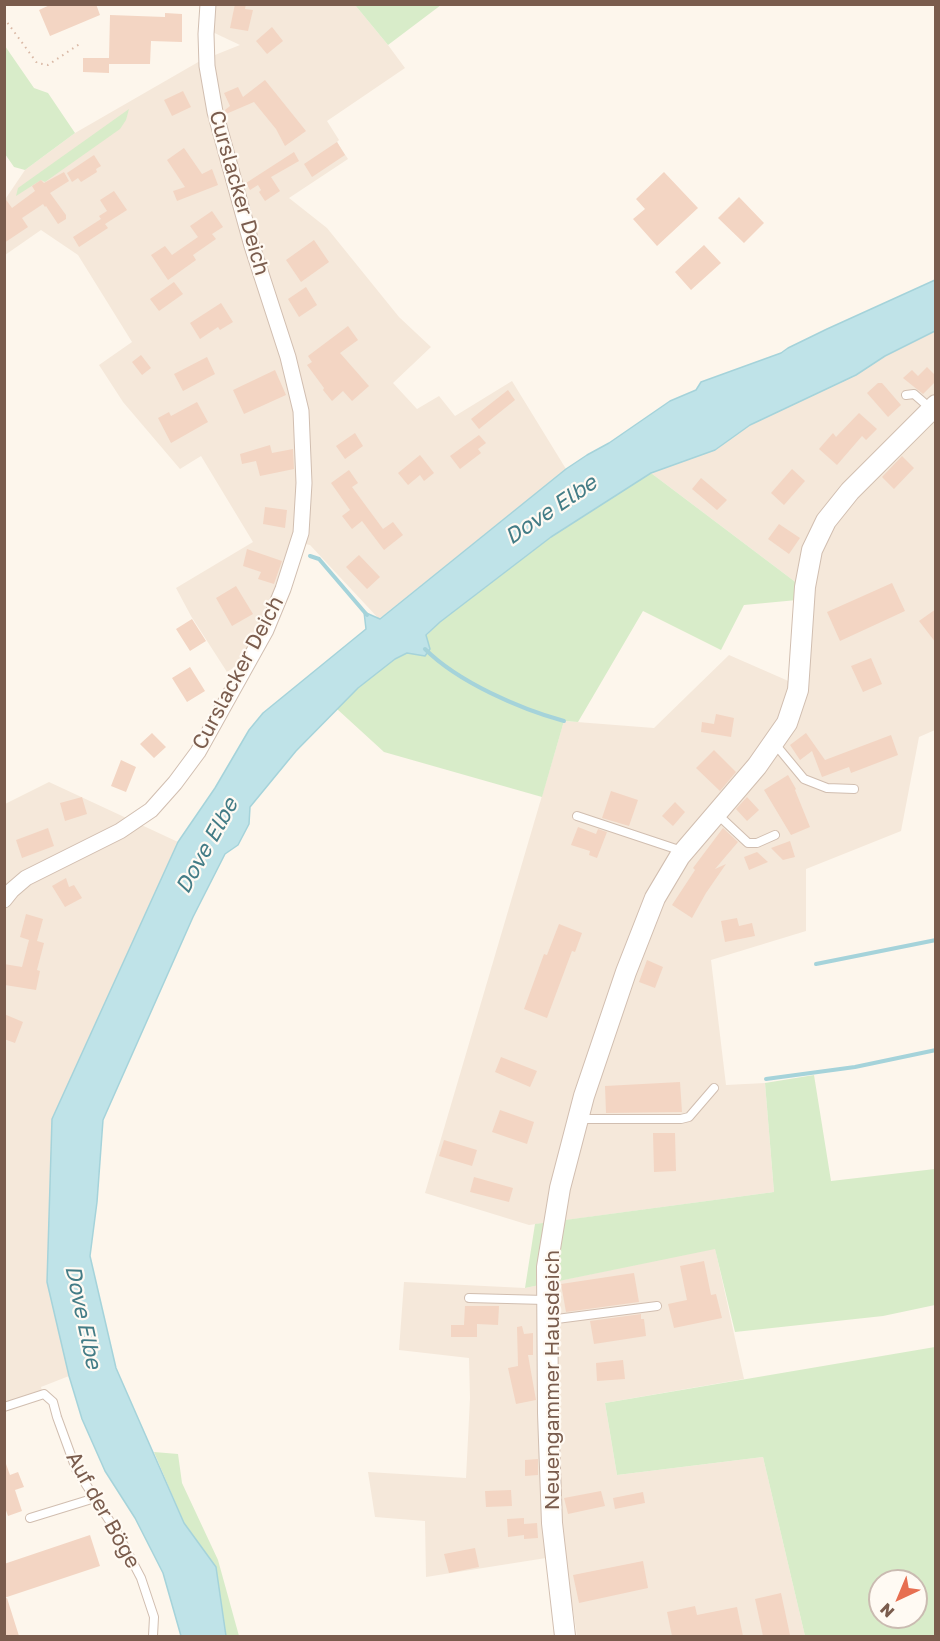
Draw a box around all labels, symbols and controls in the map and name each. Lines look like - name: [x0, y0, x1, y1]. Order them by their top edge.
- street label: Curslacker Deich: [203, 108, 275, 278]
- water label: Dove Elbe: [500, 470, 602, 550]
- street label: Curslacker Deich: [187, 592, 289, 754]
- water label: Dove Elbe: [170, 794, 244, 898]
- street label: Neuengammer Hausdeich: [539, 1250, 565, 1510]
- water label: Dove Elbe: [59, 1263, 107, 1371]
- street label: Auf der Böge: [61, 1447, 145, 1573]
- north arrow: [868, 1569, 928, 1629]
- text: N: [876, 1599, 898, 1622]

